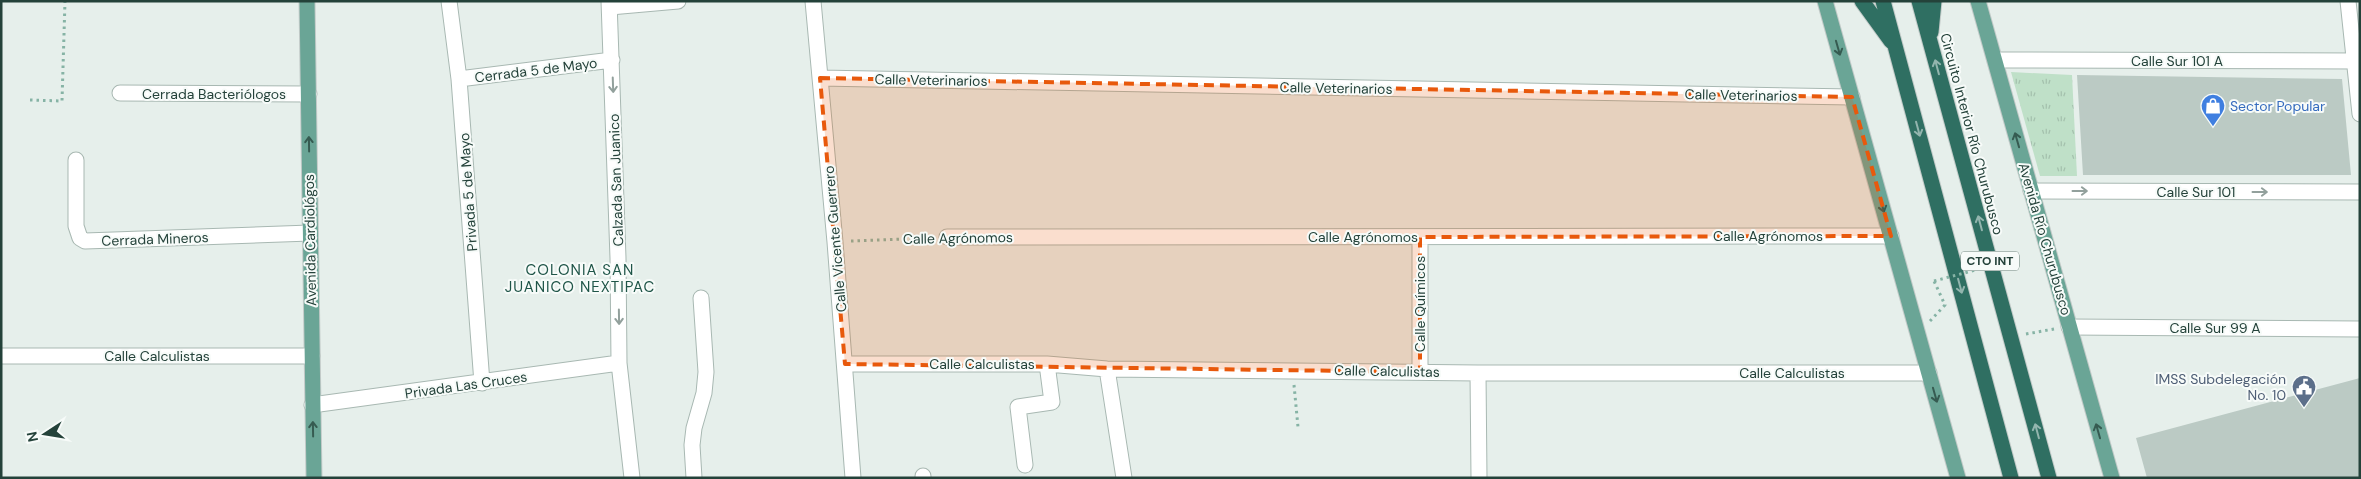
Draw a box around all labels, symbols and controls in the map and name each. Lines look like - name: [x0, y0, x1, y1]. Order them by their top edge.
- street label: Circuito Interior Río Churubusco: [1936, 31, 2008, 237]
- one-way arrow: [1834, 40, 1844, 56]
- street label: Calle Sur 101 A: [2131, 52, 2223, 70]
- street label: Cerrada 5 de Mayo: [474, 54, 598, 86]
- one-way arrow: [1932, 59, 1941, 75]
- street label: Calle Veterinarios: [874, 70, 988, 90]
- one-way arrow: [608, 77, 617, 93]
- street label: Calle Veterinarios: [1279, 78, 1393, 98]
- street label: Cerrada Bacteriólogos: [142, 85, 286, 103]
- street label: Calle Veterinarios: [1684, 85, 1798, 105]
- shop icon: Sector Popular: [2200, 93, 2226, 127]
- place label: Sector Popular: [2230, 97, 2325, 115]
- street label: Calzada San Juanico: [605, 113, 627, 247]
- one-way arrow: [1914, 121, 1923, 137]
- street label: Privada 5 de Mayo: [455, 132, 481, 252]
- one-way arrow: [2012, 132, 2021, 148]
- one-way arrow: [304, 136, 314, 152]
- street label: Avenida Río Churubusco: [2015, 161, 2075, 317]
- street label: Calle Vicente Guerrero: [820, 165, 850, 313]
- street label: Avenida Cardiológos: [300, 174, 320, 306]
- street label: Calle Sur 101: [2157, 183, 2235, 201]
- one-way arrow: [2072, 186, 2088, 196]
- one-way arrow: [2252, 187, 2268, 197]
- one-way arrow: [1878, 196, 1887, 212]
- one-way arrow: [1974, 216, 1984, 232]
- street label: Calle Agrónomos: [1713, 227, 1823, 245]
- street label: Cerrada Mineros: [101, 228, 209, 250]
- street label: Calle Agrónomos: [903, 228, 1013, 248]
- street label: Calle Agrónomos: [1308, 228, 1418, 246]
- road number: CTO INT: [1961, 252, 2019, 270]
- street label: Calle Químicos: [1411, 256, 1429, 352]
- district label: COLONIA SAN JUANICO NEXTIPAC: [505, 260, 655, 297]
- one-way arrow: [1956, 278, 1965, 294]
- one-way arrow: [614, 309, 624, 325]
- street label: Calle Sur 99 A: [2169, 319, 2261, 337]
- street label: Calle Calculistas: [104, 347, 210, 365]
- street label: Calle Calculistas: [929, 355, 1035, 373]
- street label: Calle Calculistas: [1334, 361, 1440, 381]
- street label: Calle Calculistas: [1739, 364, 1845, 382]
- street label: Privada Las Cruces: [404, 368, 528, 402]
- place label: IMSS Subdelegación No. 10: [2155, 370, 2286, 404]
- public building icon: IMSS Subdelegación No. 10: [2291, 374, 2317, 408]
- one-way arrow: [1930, 387, 1940, 403]
- north arrow: [20, 409, 70, 459]
- one-way arrow: [308, 421, 318, 438]
- one-way arrow: [2031, 423, 2041, 439]
- one-way arrow: [2093, 423, 2103, 439]
- text: N: [22, 430, 42, 444]

